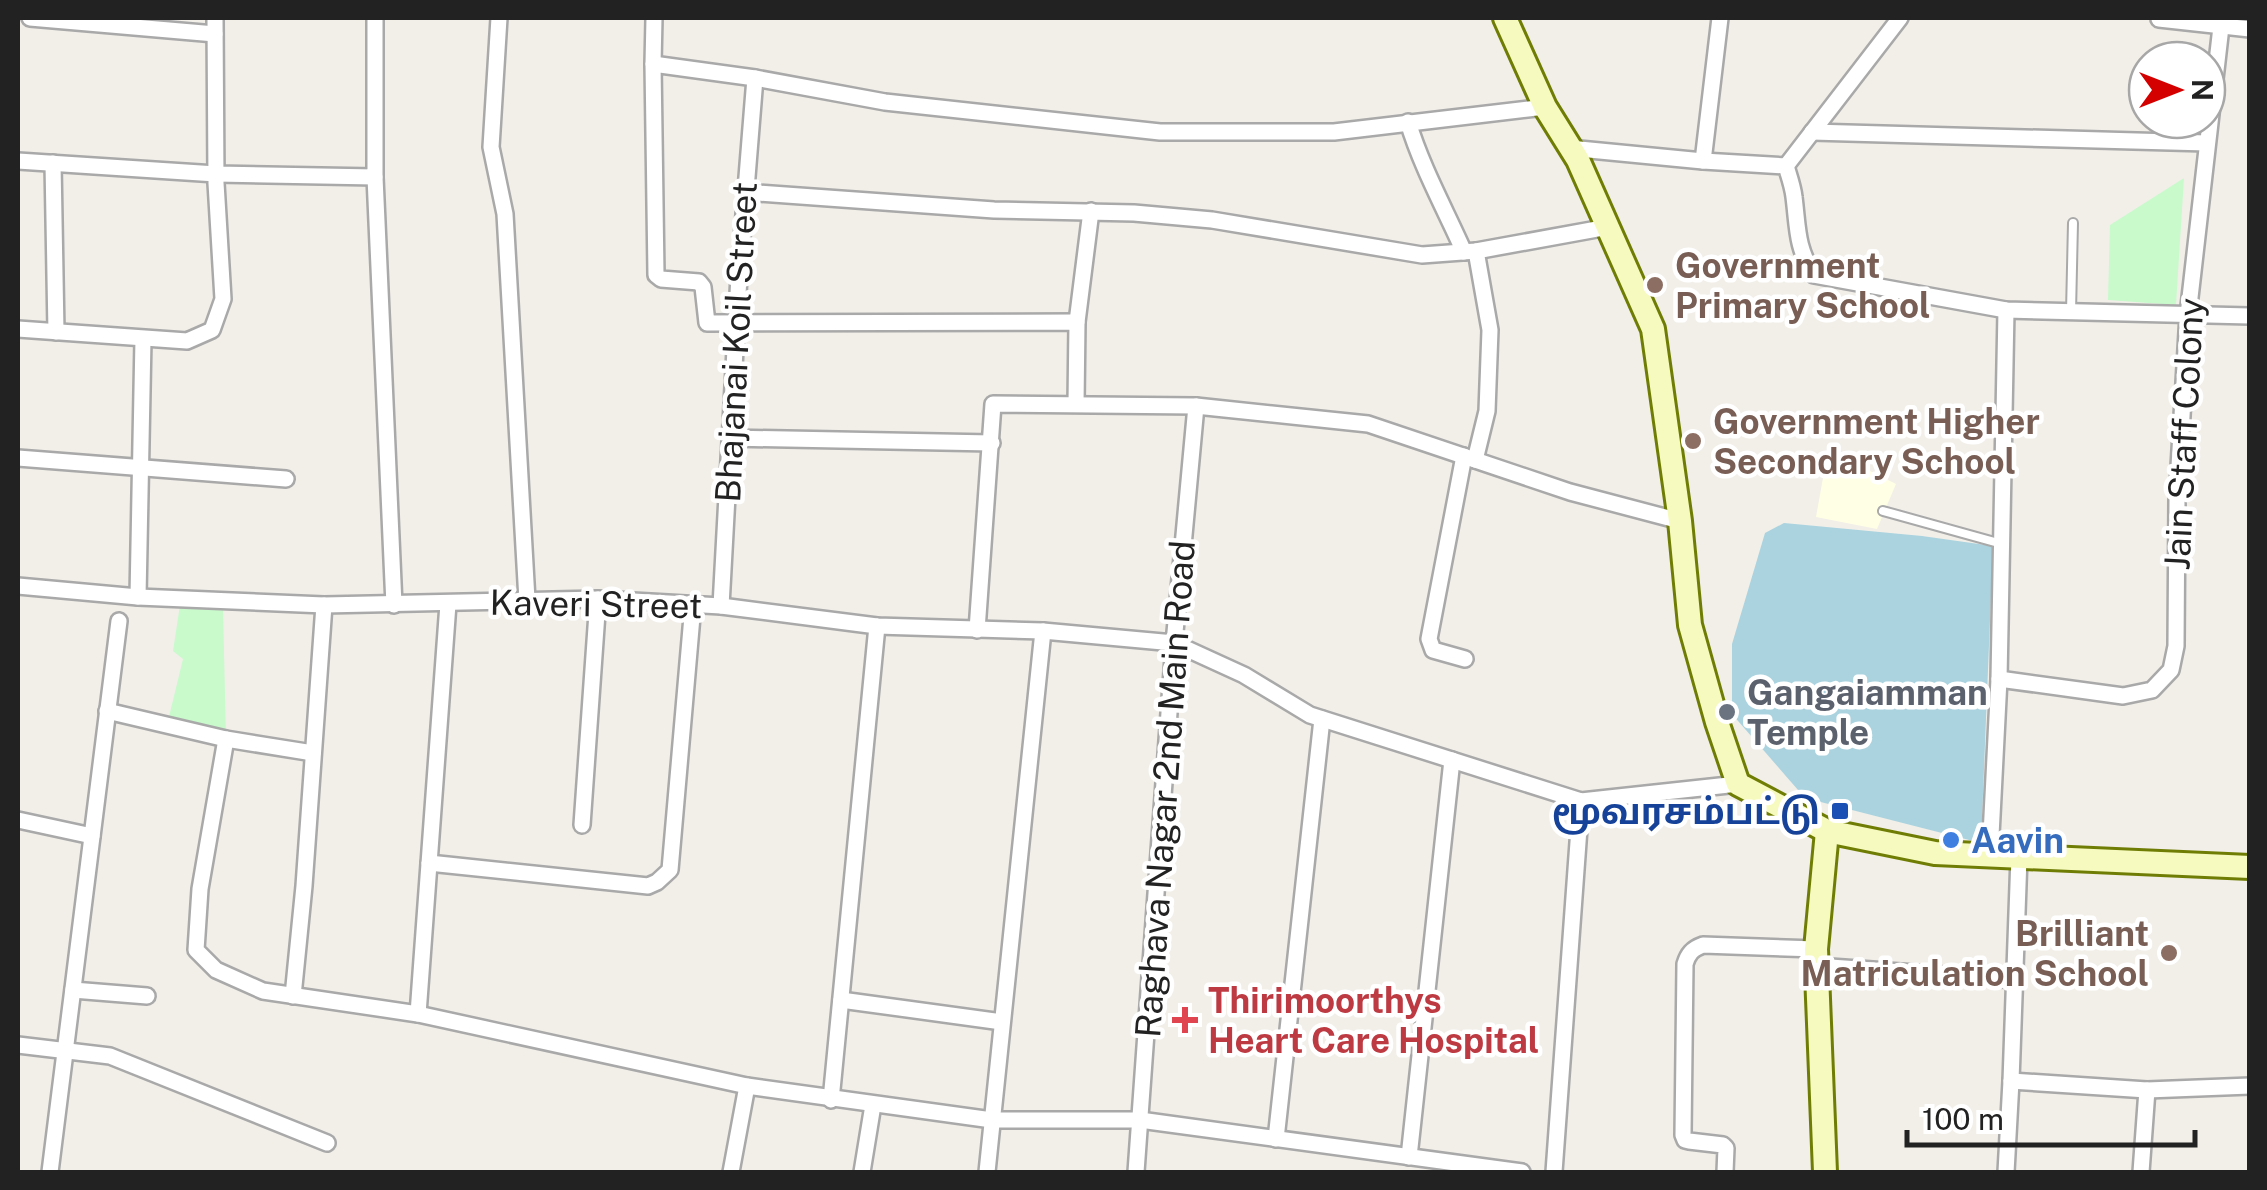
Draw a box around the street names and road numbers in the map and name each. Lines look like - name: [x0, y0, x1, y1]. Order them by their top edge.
- street label: Bhajanai Koil Street: [707, 181, 765, 503]
- street label: Jain Staff Colony: [2156, 297, 2212, 571]
- street label: Raghava Nagar 2nd Main Road: [1127, 539, 1203, 1039]
- street label: Kaveri Street: [489, 582, 703, 626]

